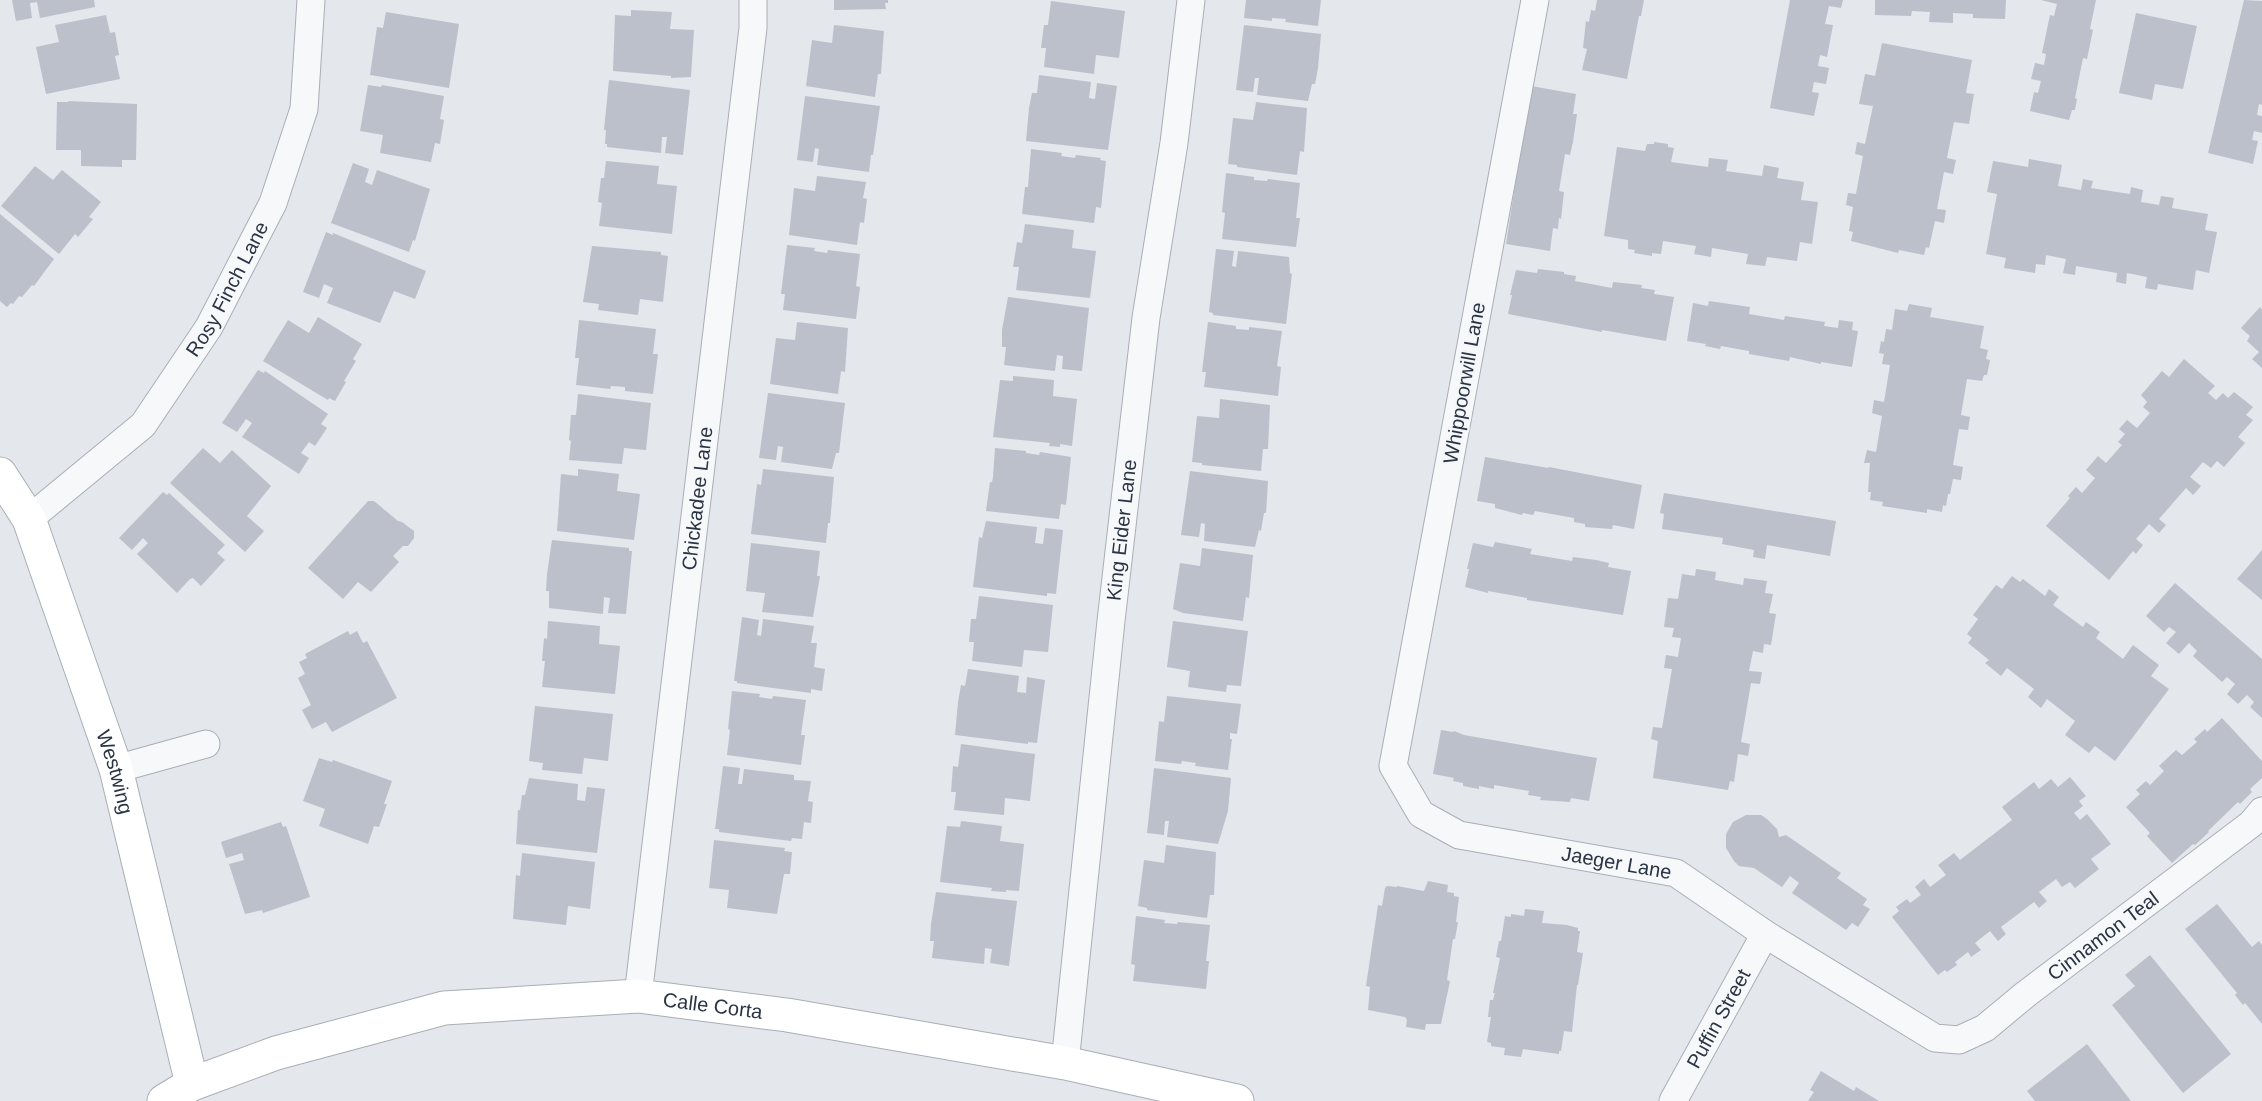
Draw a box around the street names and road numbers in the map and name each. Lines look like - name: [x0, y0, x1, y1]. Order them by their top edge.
- street label: Rosy Finch Lane: [181, 218, 273, 360]
- street label: Whippoorwill Lane: [1439, 301, 1489, 465]
- street label: Chickadee Lane: [678, 425, 717, 572]
- street label: King Eider Lane: [1102, 458, 1141, 602]
- street label: Westwing: [92, 727, 137, 816]
- street label: Jaeger Lane: [1560, 842, 1673, 883]
- street label: Cinnamon Teal: [2043, 887, 2163, 985]
- street label: Puffin Street: [1682, 965, 1755, 1072]
- street label: Calle Corta: [662, 988, 765, 1023]

